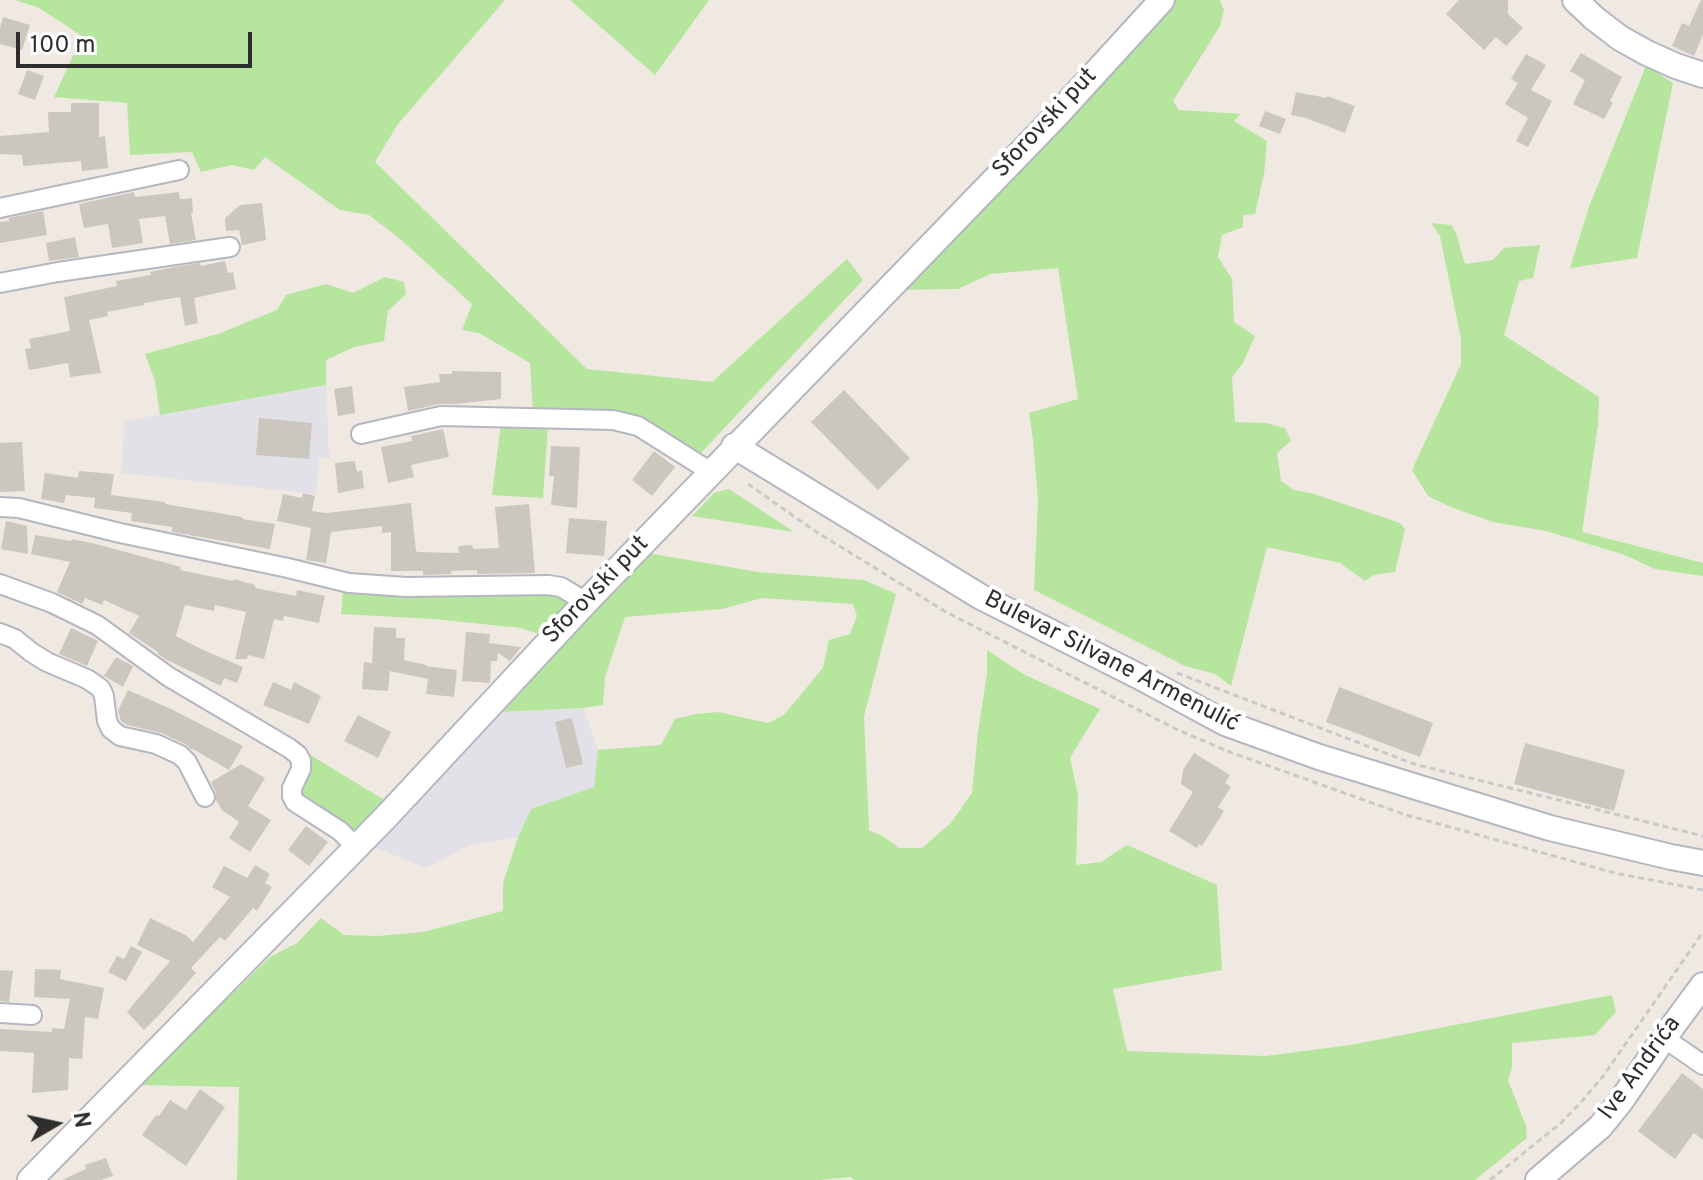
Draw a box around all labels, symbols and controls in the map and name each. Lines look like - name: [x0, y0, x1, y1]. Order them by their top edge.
- scale bar: [20, 16, 256, 66]
- text: 100 m: [30, 31, 96, 61]
- street label: Sforovski put: [988, 63, 1104, 185]
- street label: Sforovski put: [538, 531, 656, 651]
- street label: Bulevar Silvane Armenulić: [979, 586, 1243, 740]
- street label: Ive Andrića: [1594, 1012, 1688, 1126]
- north arrow: [16, 1084, 96, 1164]
- text: N: [66, 1110, 95, 1130]

